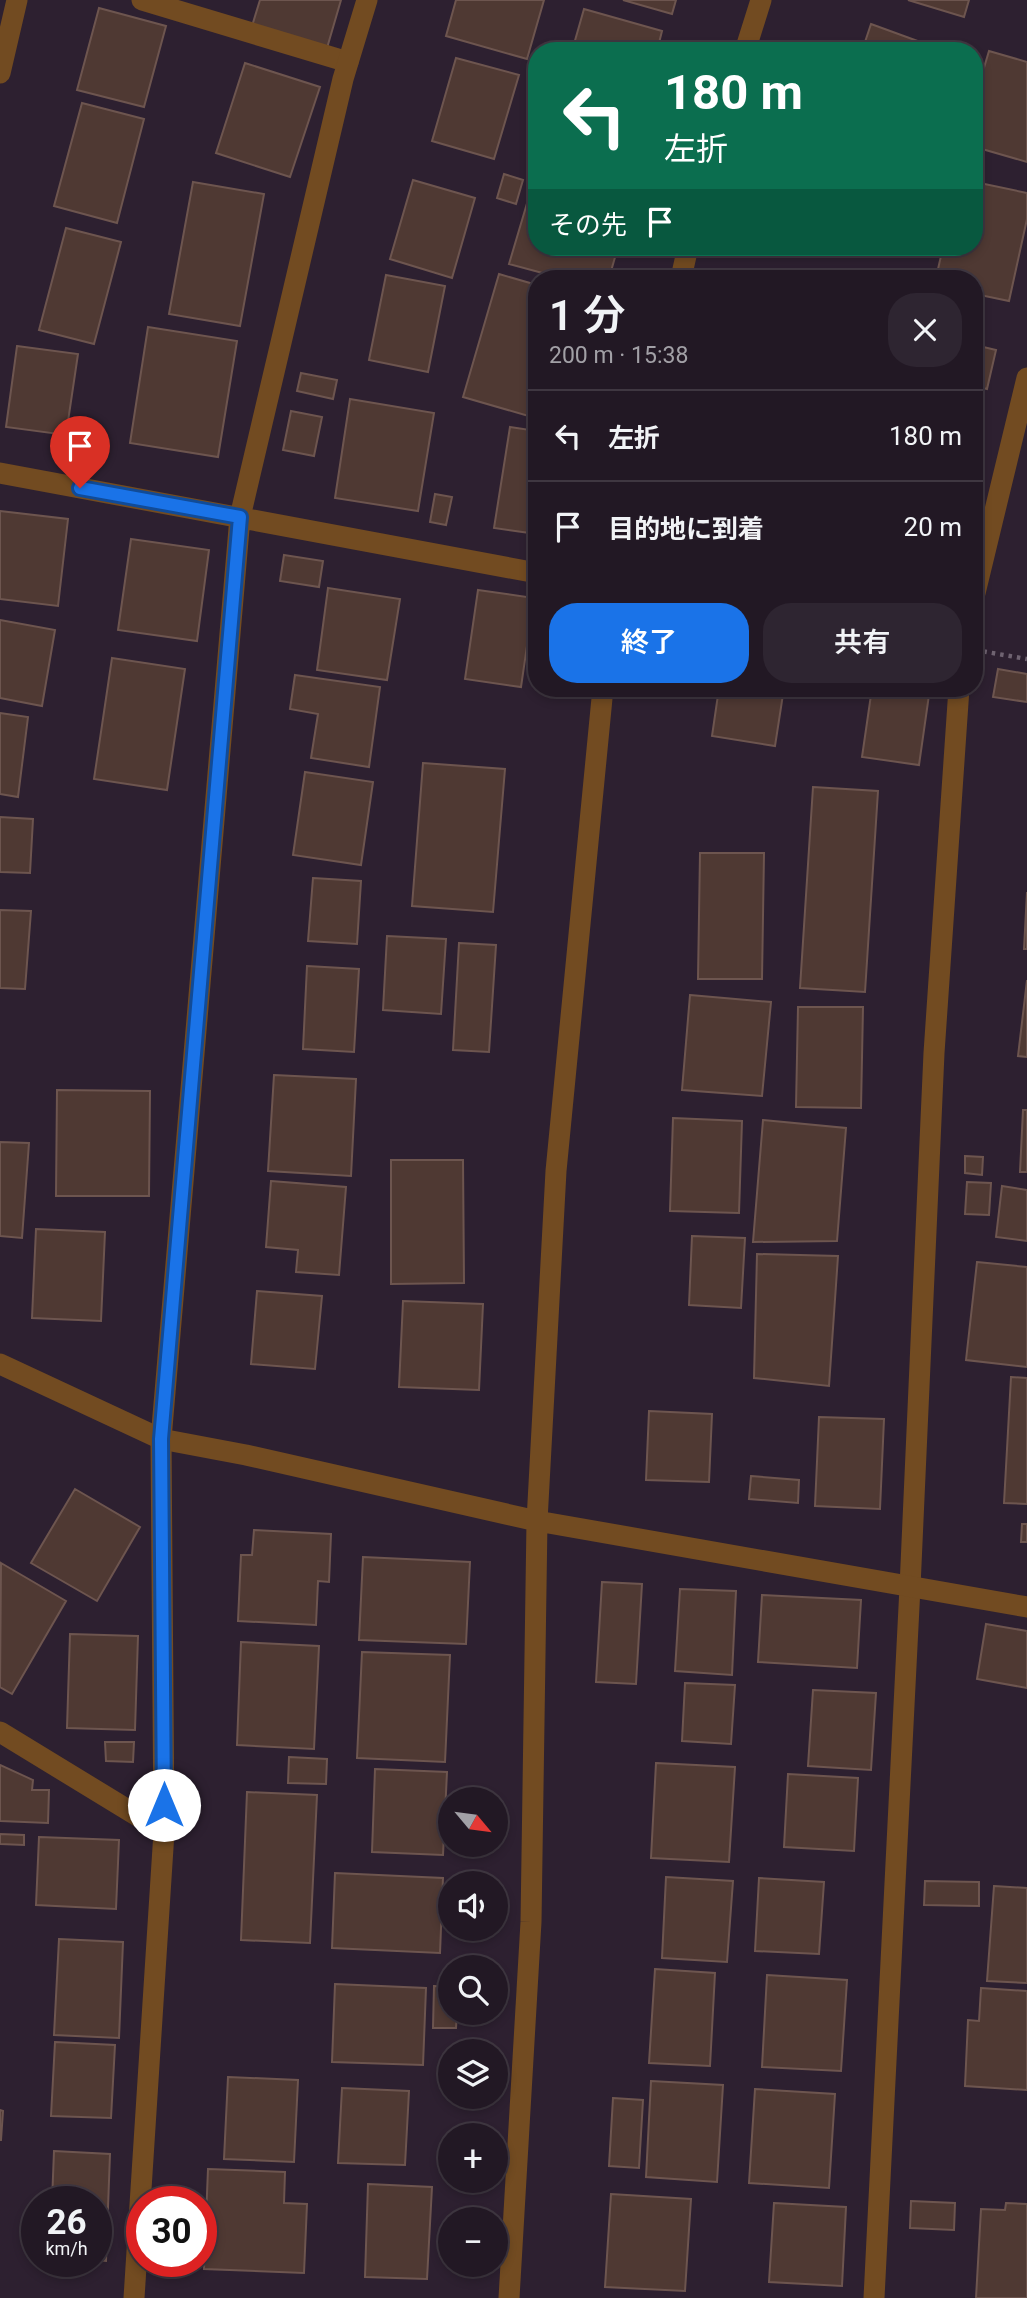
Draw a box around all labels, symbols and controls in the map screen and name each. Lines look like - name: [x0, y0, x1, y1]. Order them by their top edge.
- text: 180 m: [664, 64, 803, 121]
- icon: left: [549, 70, 640, 161]
- text: 左折: [664, 130, 728, 168]
- icon: arrive: [641, 203, 679, 241]
- text: その先: [549, 210, 627, 240]
- text: 1 分: [549, 291, 625, 340]
- button: close: [888, 293, 962, 367]
- text: 200 m · 15:38: [549, 342, 688, 369]
- pin: [50, 416, 110, 488]
- icon: left: [549, 417, 587, 455]
- text: 180 m: [889, 421, 962, 451]
- text: 左折: [608, 423, 660, 453]
- icon: arrive: [61, 427, 99, 465]
- icon: arrive: [549, 508, 587, 546]
- text: 20 m: [904, 512, 962, 542]
- text: 目的地に到着: [608, 514, 764, 544]
- button: 終了: [549, 603, 749, 683]
- button: 共有: [763, 603, 962, 683]
- position arrow: [127, 1768, 201, 1842]
- north arrow: [438, 1787, 508, 1857]
- map controls: [438, 1787, 508, 2277]
- button: sound: [438, 1871, 508, 1941]
- button: search: [438, 1955, 508, 2025]
- button: layers: [438, 2039, 508, 2109]
- button: +: [438, 2123, 508, 2193]
- speed limit sign: 30: [126, 2186, 217, 2277]
- text: 26: [46, 2202, 87, 2243]
- button: −: [438, 2207, 508, 2277]
- text: km/h: [45, 2238, 88, 2259]

